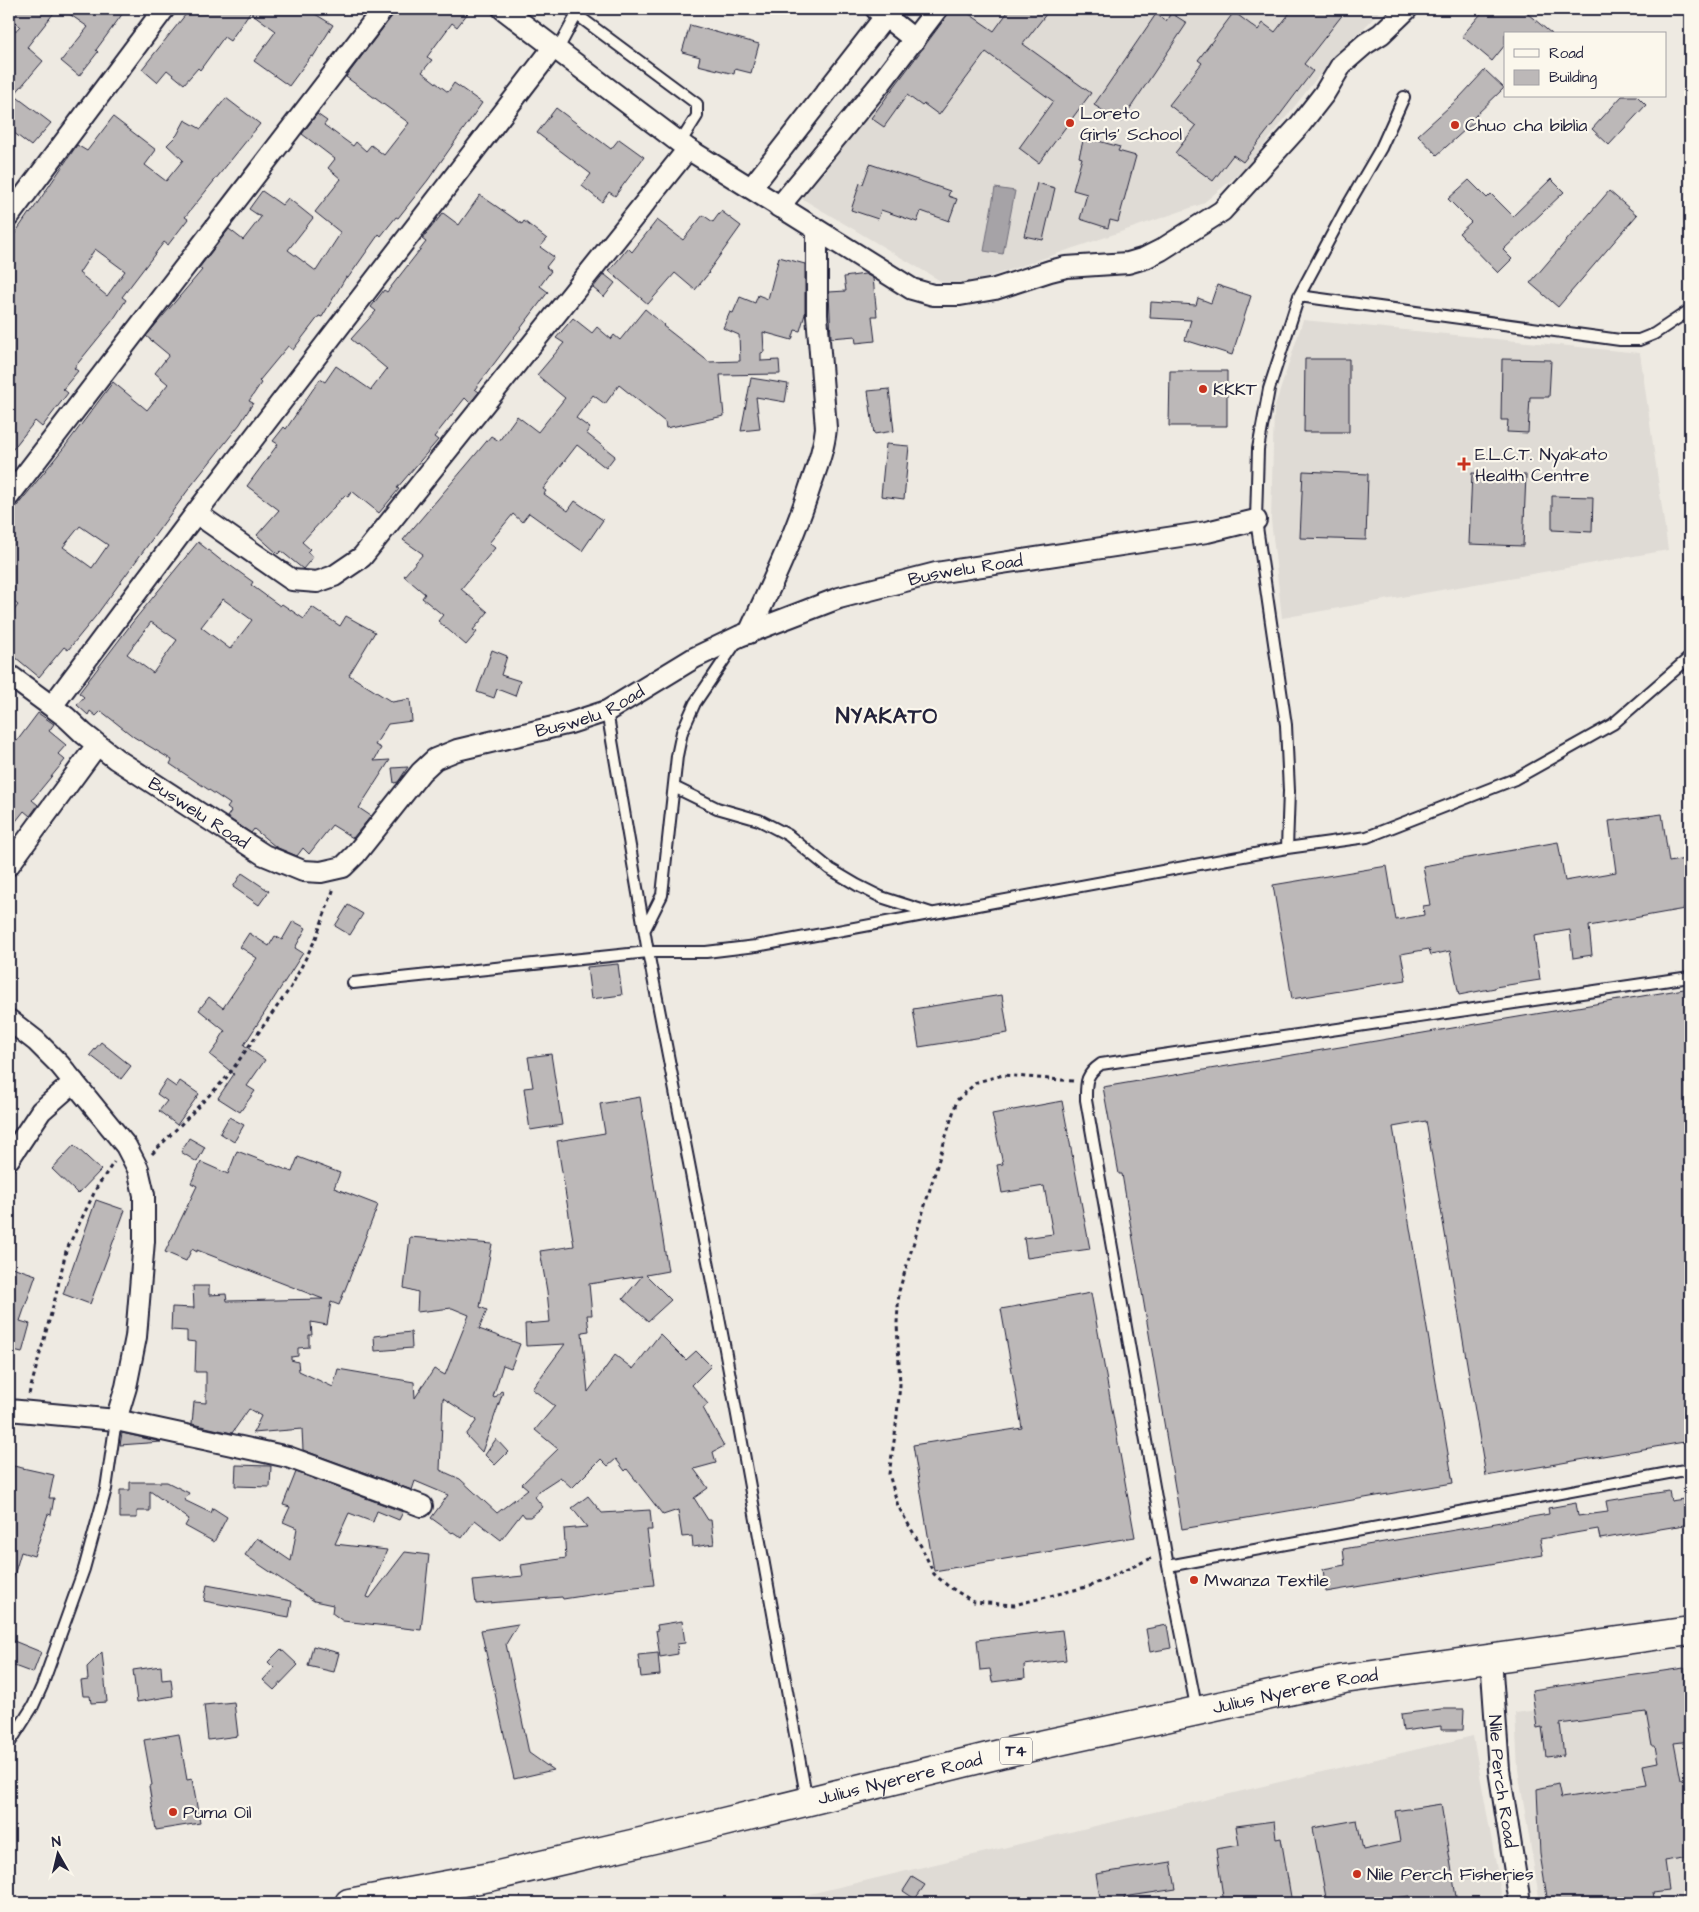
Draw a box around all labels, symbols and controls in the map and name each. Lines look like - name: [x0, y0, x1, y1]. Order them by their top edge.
- legend: [1504, 32, 1666, 98]
- text: Road: [1549, 43, 1584, 64]
- text: Building: [1549, 67, 1597, 89]
- place label: Loreto Girls’ School: [1080, 101, 1182, 147]
- place label: Chuo cha biblia: [1465, 113, 1587, 138]
- marker: Loreto Girls’ School: [1064, 117, 1076, 129]
- marker: Chuo cha biblia: [1449, 119, 1461, 131]
- place label: KKKT: [1213, 377, 1258, 402]
- marker: KKKT: [1197, 383, 1209, 395]
- place label: E.L.C.T. Nyakato Health Centre: [1475, 442, 1607, 488]
- marker: E.L.C.T. Nyakato Health Centre: [1457, 457, 1471, 471]
- street label: Buswelu Road: [905, 548, 1024, 592]
- street label: Buswelu Road: [533, 679, 649, 743]
- district label: NYAKATO: [836, 701, 938, 732]
- street label: Buswelu Road: [144, 771, 254, 855]
- place label: Mwanza Textile: [1204, 1568, 1329, 1593]
- marker: Mwanza Textile: [1188, 1574, 1200, 1586]
- street label: Julius Nyerere Road: [1210, 1662, 1380, 1720]
- street label: Nile Perch Road: [1483, 1714, 1524, 1850]
- road number: T4: [1000, 1738, 1032, 1764]
- street label: Julius Nyerere Road: [815, 1746, 985, 1811]
- place label: Puma Oil: [183, 1800, 252, 1825]
- marker: Puma Oil: [167, 1806, 179, 1818]
- north arrow: [32, 1830, 82, 1880]
- text: N: [51, 1832, 62, 1853]
- place label: Nile Perch Fisheries: [1367, 1862, 1534, 1887]
- marker: Nile Perch Fisheries: [1351, 1868, 1363, 1880]

